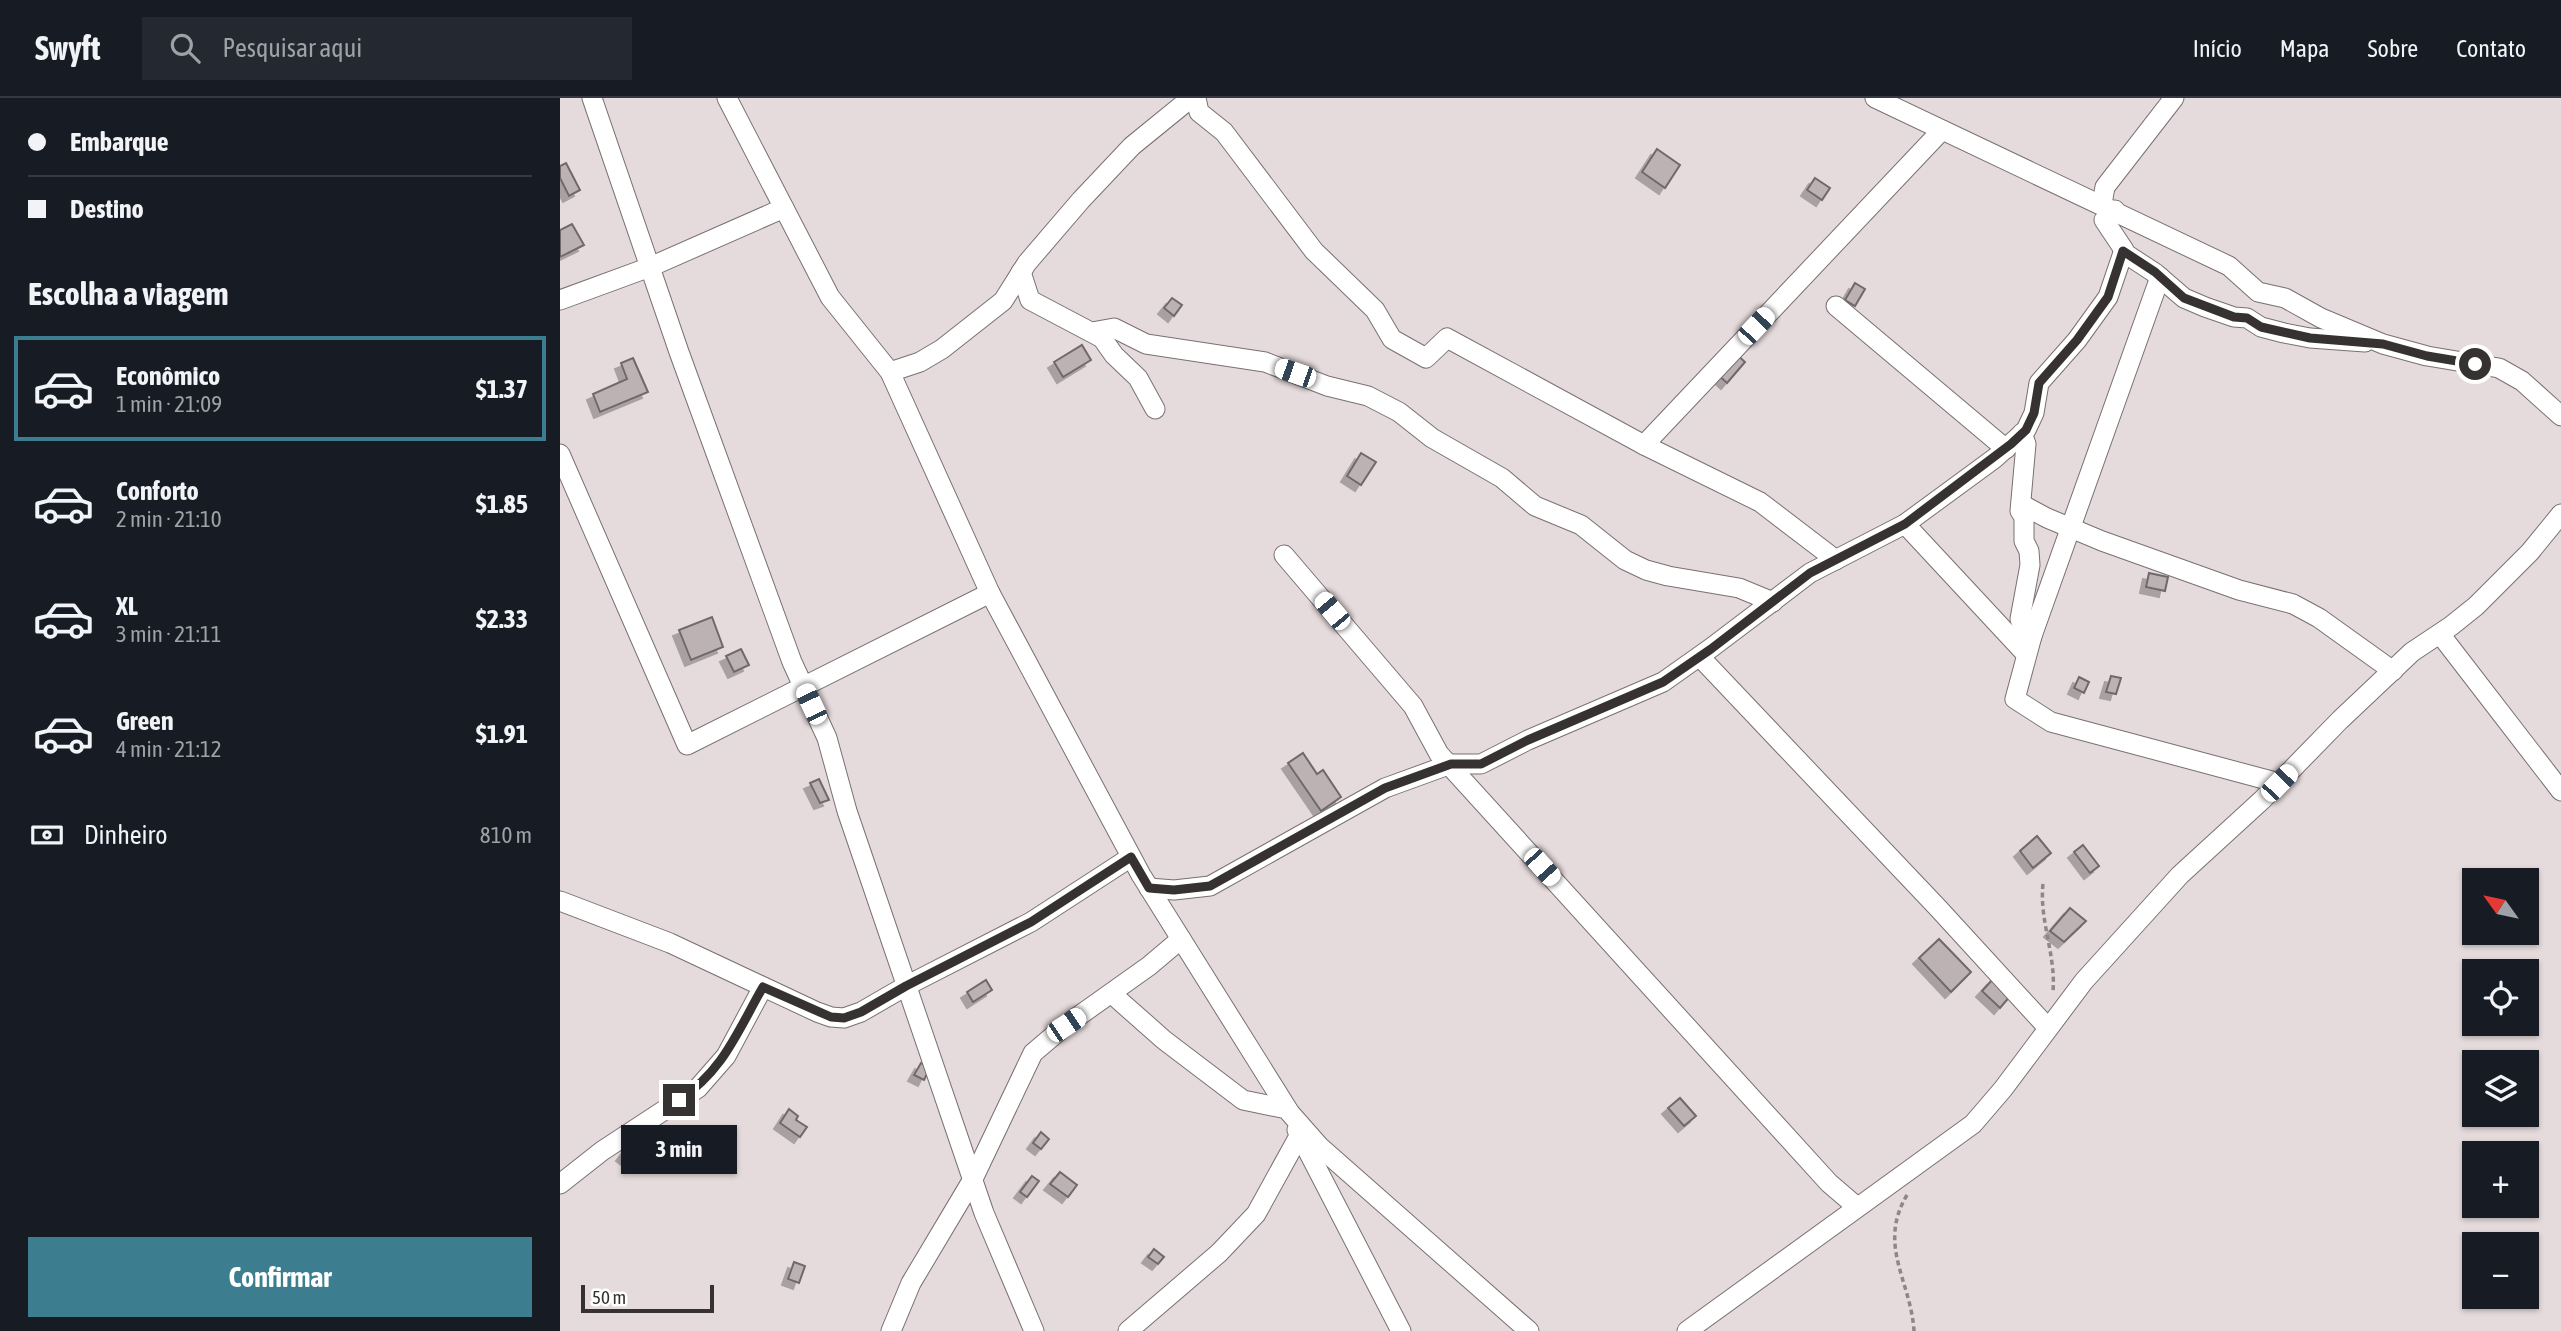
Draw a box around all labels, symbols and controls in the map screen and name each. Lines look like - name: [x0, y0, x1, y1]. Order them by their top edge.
- search box: [142, 17, 632, 80]
- text: Swyft: [35, 29, 100, 67]
- icon: search: [166, 29, 204, 67]
- text: Pesquisar aqui: [222, 33, 362, 63]
- text: Início: [2193, 35, 2242, 62]
- text: Mapa: [2280, 35, 2330, 62]
- text: Sobre: [2368, 35, 2418, 62]
- text: Contato: [2456, 35, 2526, 62]
- text: Embarque: [70, 127, 169, 157]
- text: Destino: [70, 194, 144, 224]
- text: Escolha a viagem: [28, 275, 228, 312]
- car: [1734, 303, 1779, 349]
- route start: [2459, 348, 2491, 380]
- car: [1272, 356, 1319, 390]
- icon: car: [32, 357, 95, 420]
- text: Econômico: [116, 361, 220, 391]
- text: $1.37: [476, 374, 528, 404]
- text: 1 min · 21:09: [116, 391, 222, 417]
- icon: car: [32, 472, 95, 535]
- text: Conforto: [116, 476, 199, 506]
- text: $1.85: [476, 489, 528, 519]
- text: 2 min · 21:10: [116, 506, 222, 532]
- icon: car: [32, 587, 95, 650]
- car: [1311, 588, 1354, 634]
- text: XL: [116, 591, 138, 621]
- text: $2.33: [476, 604, 528, 634]
- text: 3 min · 21:11: [116, 621, 222, 647]
- car: [793, 681, 830, 727]
- icon: car: [32, 702, 95, 765]
- text: Green: [116, 706, 174, 736]
- text: $1.91: [476, 719, 528, 749]
- text: 4 min · 21:12: [116, 736, 222, 762]
- car: [2257, 761, 2302, 805]
- icon: cash: [28, 816, 66, 854]
- text: Dinheiro: [84, 820, 167, 850]
- text: 810 m: [480, 822, 532, 848]
- car: [1521, 844, 1564, 890]
- north arrow: [2462, 868, 2539, 945]
- map controls: [2462, 868, 2539, 1309]
- button: locate: [2462, 959, 2539, 1036]
- car: [1043, 1005, 1090, 1045]
- button: layers: [2462, 1050, 2539, 1127]
- route end: [663, 1084, 695, 1116]
- callout: 3 min: [621, 1124, 737, 1174]
- text: 3 min: [656, 1136, 702, 1162]
- button: +: [2462, 1141, 2539, 1218]
- button: −: [2462, 1232, 2539, 1309]
- button: Confirmar: [28, 1237, 532, 1317]
- scale bar: [581, 1282, 714, 1314]
- text: 50 m: [592, 1286, 626, 1308]

